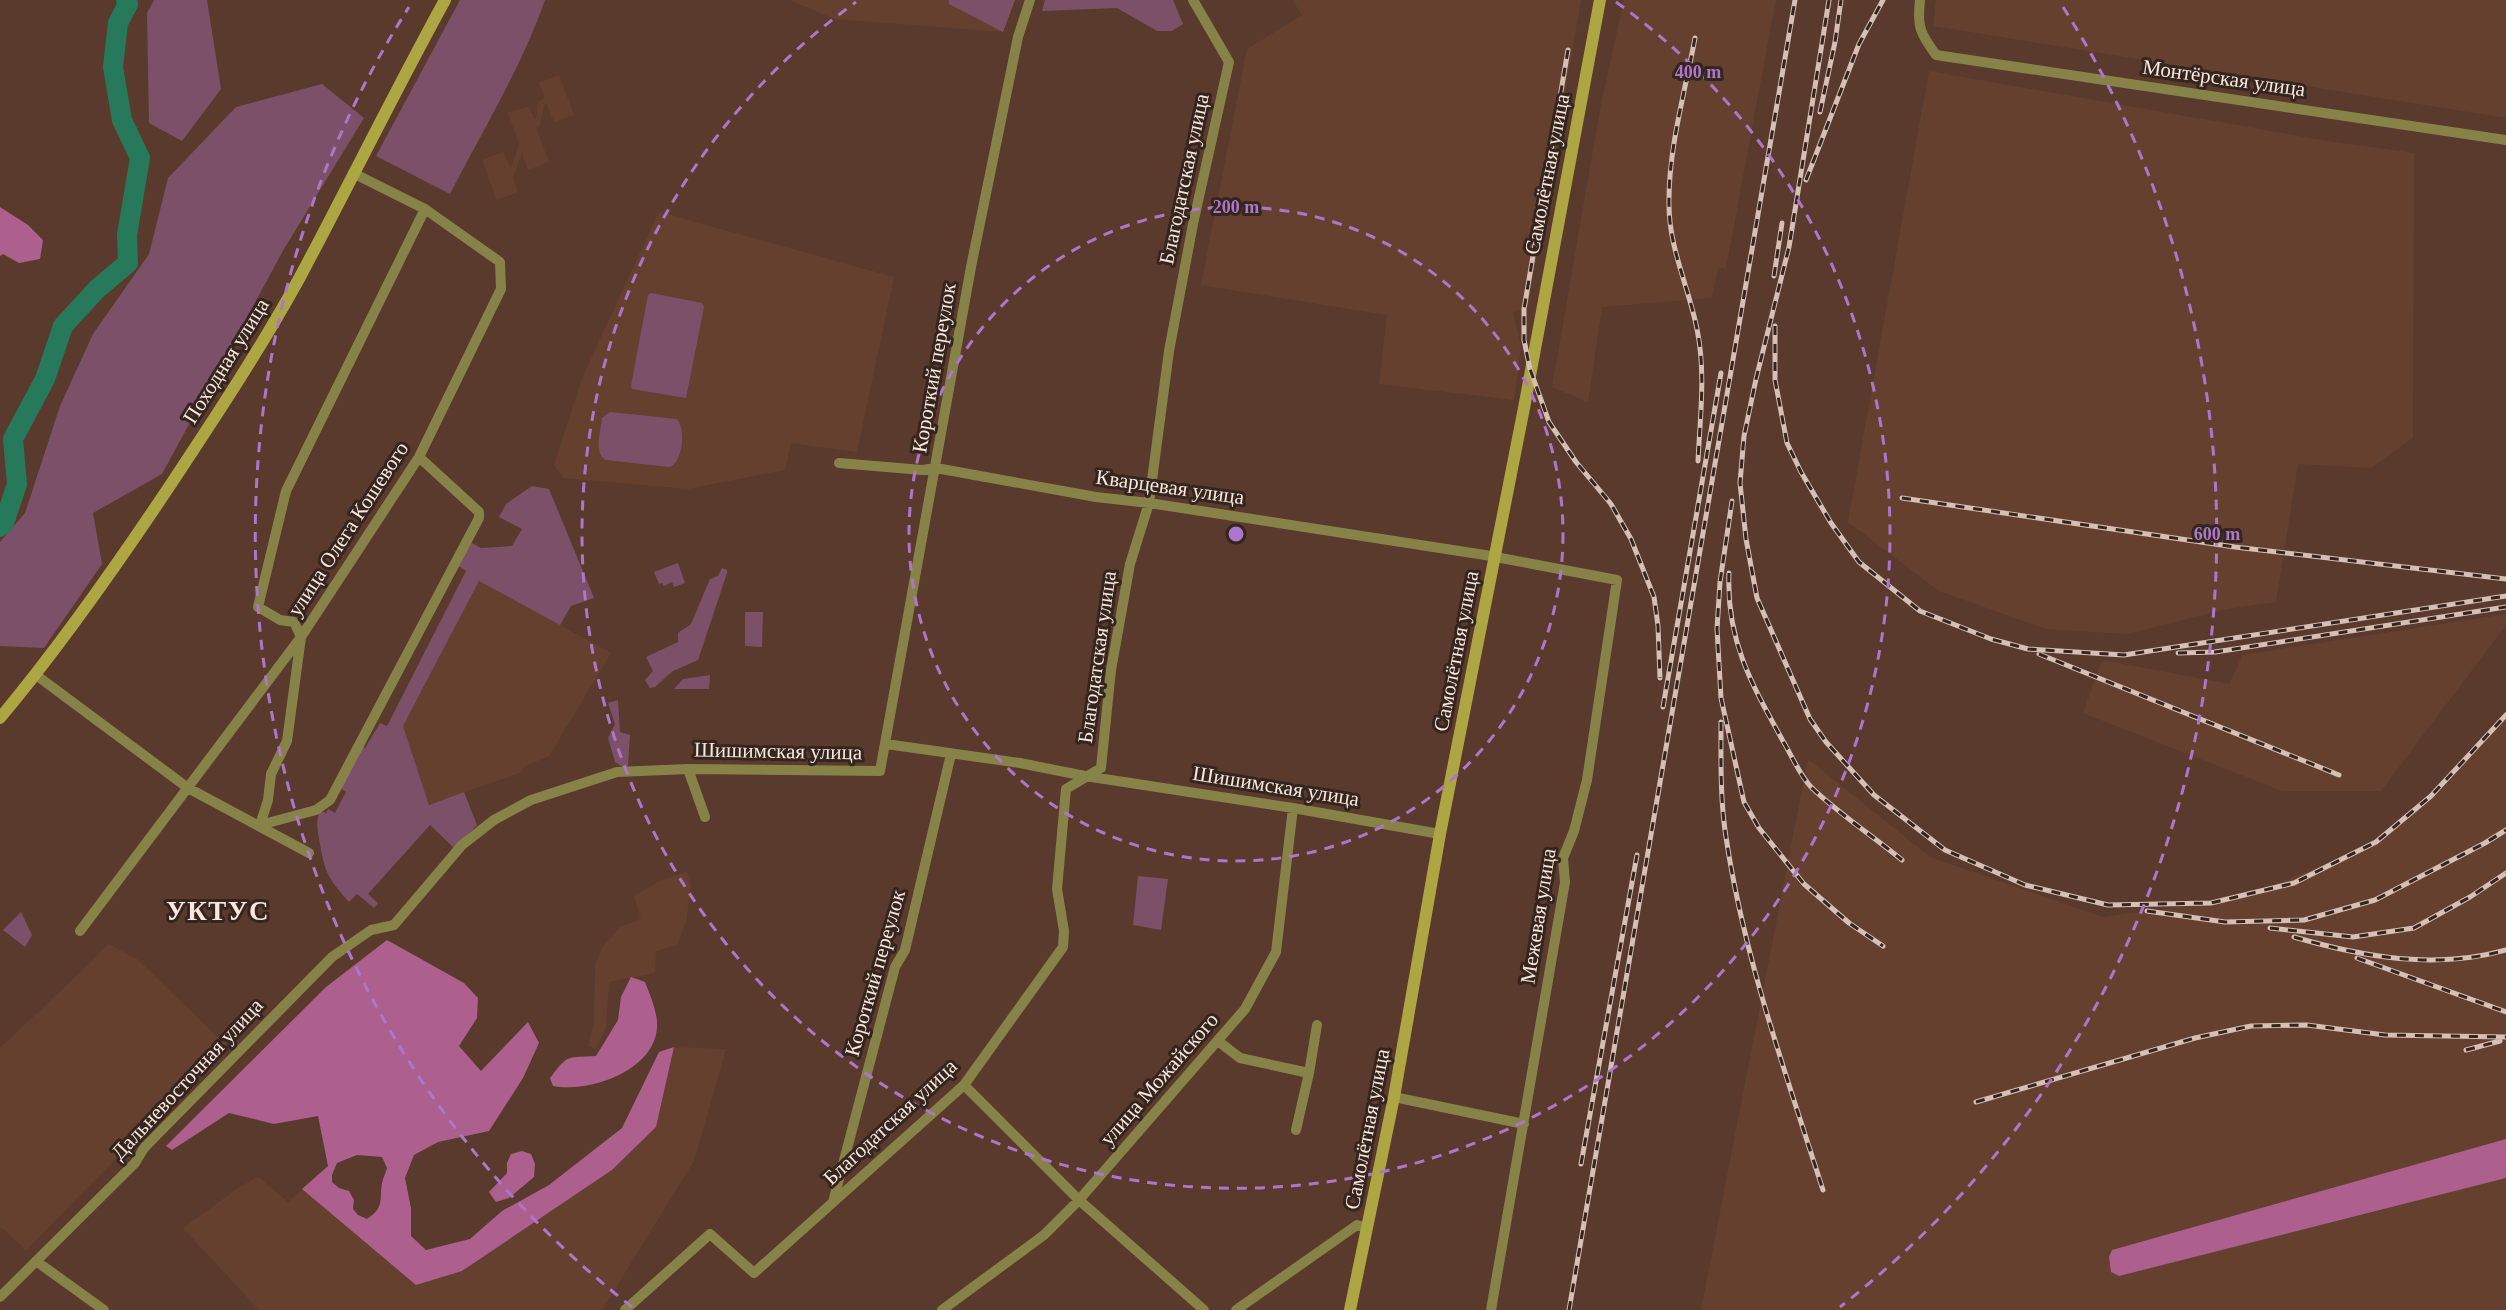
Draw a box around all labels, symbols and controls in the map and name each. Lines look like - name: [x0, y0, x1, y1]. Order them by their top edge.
- street label: Монтёрская улица: [2141, 55, 2308, 101]
- text: 400 m: [1675, 62, 1721, 82]
- street label: Благодатская улица: [1154, 91, 1214, 266]
- street label: Самолётная улица: [1520, 91, 1574, 256]
- text: 200 m: [1213, 197, 1259, 217]
- street label: Короткий переулок: [907, 280, 961, 455]
- street label: Походная улица: [178, 294, 274, 428]
- street label: улица Олега Кошевого: [283, 437, 413, 621]
- street label: Кварцевая улица: [1094, 465, 1246, 509]
- centre of rings: [1226, 524, 1246, 544]
- text: 600 m: [2194, 524, 2240, 544]
- street label: Самолётная улица: [1429, 568, 1483, 733]
- street label: Благодатская улица: [1073, 569, 1121, 745]
- street label: Шишимская улица: [694, 738, 863, 764]
- street label: Шишимская улица: [1191, 761, 1362, 811]
- street label: Межевая улица: [1515, 846, 1561, 986]
- street label: Короткий переулок: [840, 886, 910, 1059]
- district label: УКТУС: [166, 896, 270, 926]
- street label: Дальневосточная улица: [106, 993, 268, 1164]
- street label: улица Можайского: [1095, 1008, 1223, 1150]
- street label: Самолётная улица: [1340, 1046, 1394, 1211]
- street label: Благодатская улица: [818, 1054, 962, 1190]

